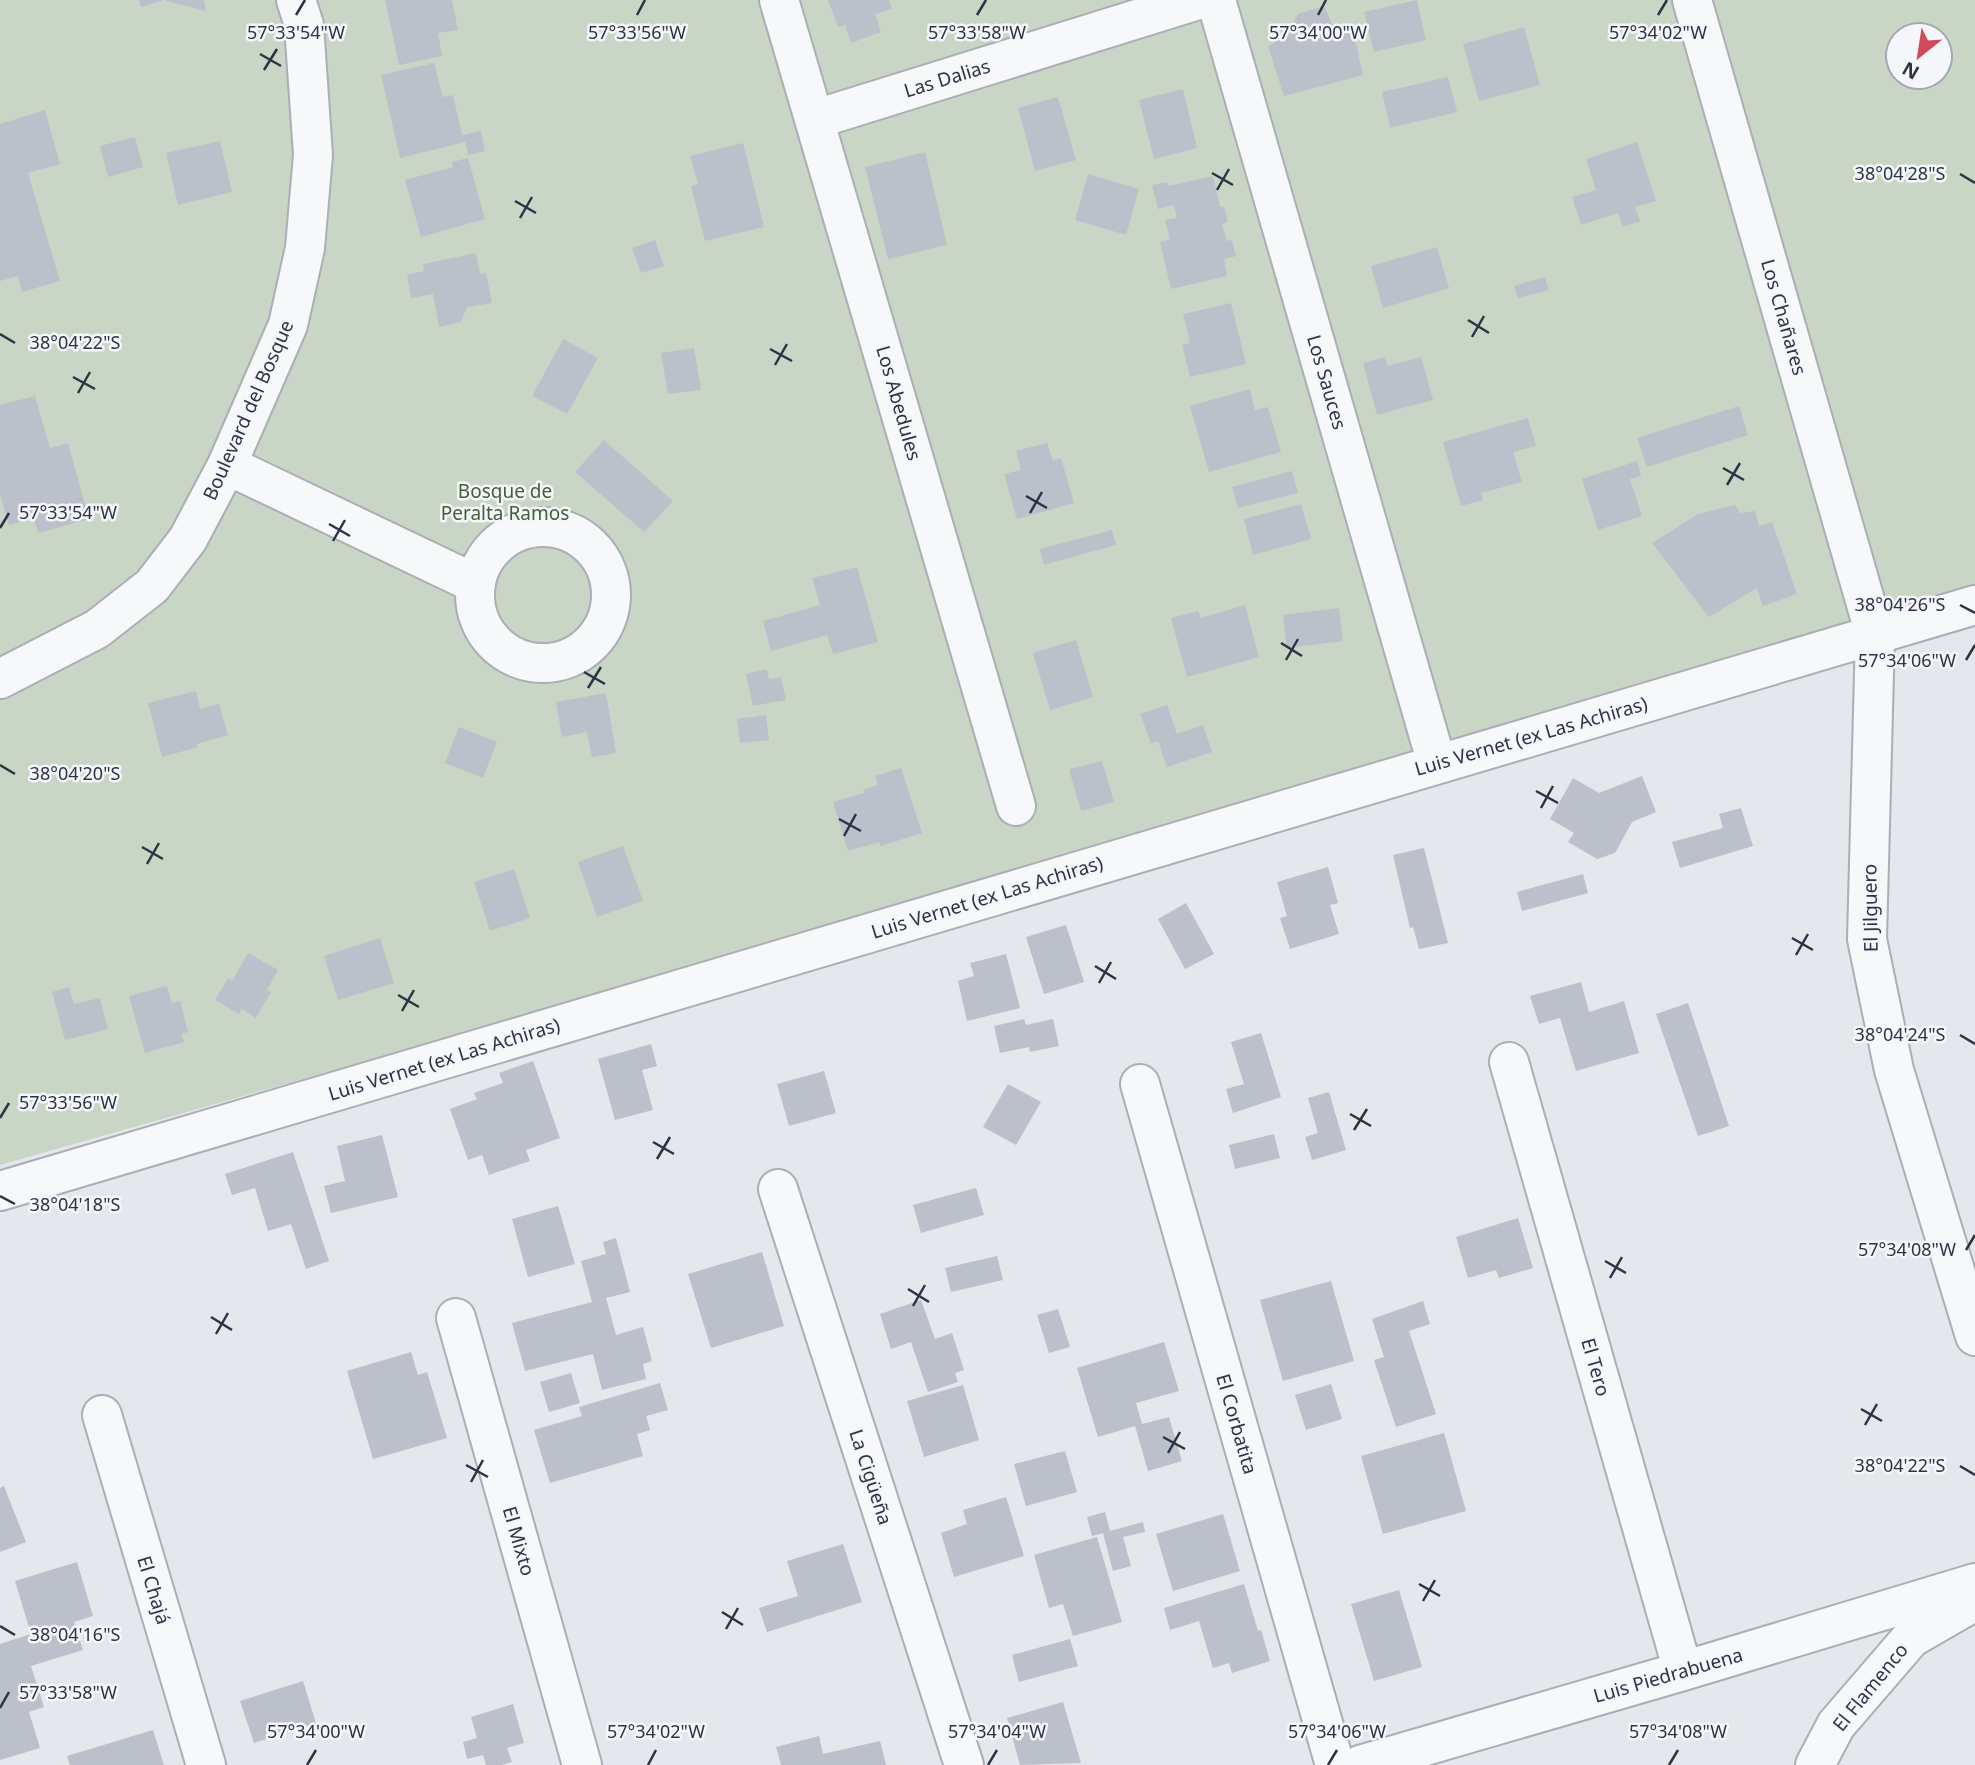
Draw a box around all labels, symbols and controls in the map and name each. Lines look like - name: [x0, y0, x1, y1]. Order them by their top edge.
- text: 57°33'54"W: [247, 20, 345, 44]
- text: 57°33'56"W: [588, 20, 686, 44]
- text: 57°33'58"W: [928, 20, 1026, 44]
- text: 57°34'00"W: [1269, 20, 1367, 44]
- text: 57°34'02"W: [1609, 20, 1707, 44]
- north arrow: [1884, 21, 1954, 91]
- street label: Las Dalias: [901, 53, 993, 103]
- text: N: [1897, 56, 1924, 86]
- text: 38°04'28"S: [1855, 161, 1945, 185]
- street label: Los Chañares: [1755, 256, 1813, 378]
- street label: Boulevard del Bosque: [197, 316, 299, 504]
- text: 38°04'22"S: [30, 330, 120, 354]
- street label: Los Sauces: [1301, 332, 1353, 432]
- street label: Los Abedules: [870, 343, 928, 463]
- park label: Bosque de Peralta Ramos: [441, 478, 569, 526]
- text: 57°33'54"W: [19, 500, 117, 524]
- text: 38°04'26"S: [1855, 592, 1945, 616]
- text: 57°34'06"W: [1858, 648, 1956, 672]
- street label: Luis Vernet (ex Las Achiras): [1412, 690, 1650, 782]
- text: 38°04'20"S: [30, 761, 120, 785]
- street label: Luis Vernet (ex Las Achiras): [868, 849, 1106, 945]
- street label: El Jilguero: [1856, 864, 1884, 952]
- street label: Luis Vernet (ex Las Achiras): [325, 1011, 563, 1107]
- text: 38°04'24"S: [1855, 1022, 1945, 1046]
- text: 57°33'56"W: [19, 1090, 117, 1114]
- text: 38°04'18"S: [30, 1192, 120, 1216]
- text: 57°34'08"W: [1858, 1237, 1956, 1261]
- street label: El Tero: [1575, 1335, 1617, 1399]
- street label: El Corbatita: [1210, 1371, 1264, 1477]
- street label: La Cigüeña: [843, 1426, 899, 1528]
- text: 38°04'22"S: [1855, 1453, 1945, 1477]
- street label: El Mixto: [497, 1503, 541, 1579]
- street label: El Chajá: [131, 1553, 177, 1627]
- text: 38°04'16"S: [30, 1622, 120, 1646]
- street label: El Flamenco: [1826, 1637, 1914, 1737]
- street label: Luis Piedrabuena: [1590, 1641, 1746, 1709]
- text: 57°33'58"W: [19, 1680, 117, 1704]
- text: 57°34'00"W: [267, 1719, 365, 1743]
- text: 57°34'02"W: [607, 1719, 705, 1743]
- text: 57°34'04"W: [948, 1719, 1046, 1743]
- text: 57°34'06"W: [1288, 1719, 1386, 1743]
- text: 57°34'08"W: [1629, 1719, 1727, 1743]

